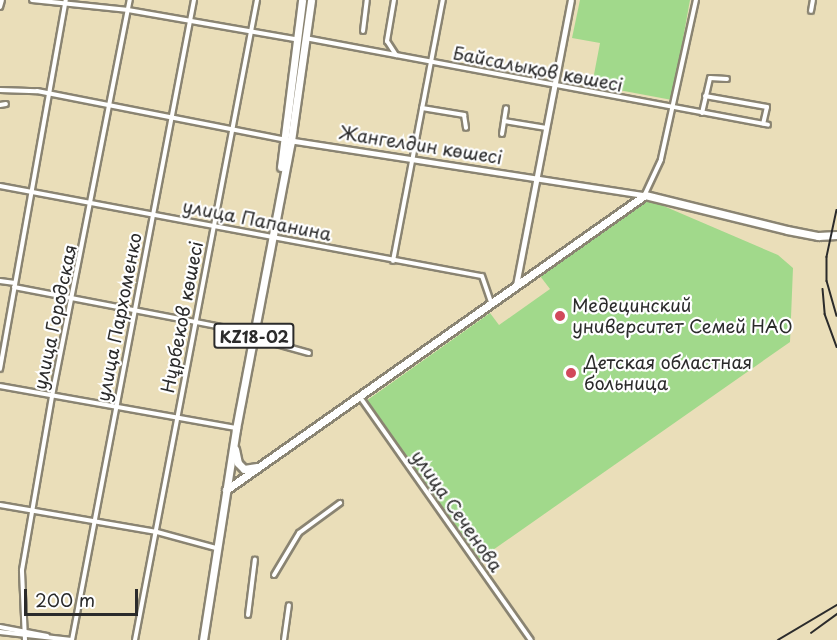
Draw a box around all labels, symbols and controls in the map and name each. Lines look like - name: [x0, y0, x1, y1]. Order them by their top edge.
- street label: Байсалықов көшесі: [450, 42, 626, 96]
- street label: Жангелдин көшесі: [337, 121, 505, 169]
- street label: улица Папанина: [181, 195, 333, 245]
- street label: улица Пархоменко: [92, 231, 146, 403]
- street label: Нұрбеков көшесі: [157, 239, 207, 395]
- street label: улица Городская: [29, 242, 81, 392]
- place label: Медецинский университет Семей НАО: [572, 295, 794, 338]
- marker: Медецинский университет Семей НАО: [553, 309, 567, 323]
- road number: KZ18-02: [212, 323, 296, 349]
- place label: Детская областная больница: [584, 352, 753, 394]
- marker: Детская областная больница: [562, 364, 580, 382]
- street label: улица Сеченова: [407, 446, 507, 576]
- scale bar: [27, 577, 141, 615]
- text: 200 m: [35, 586, 95, 613]

